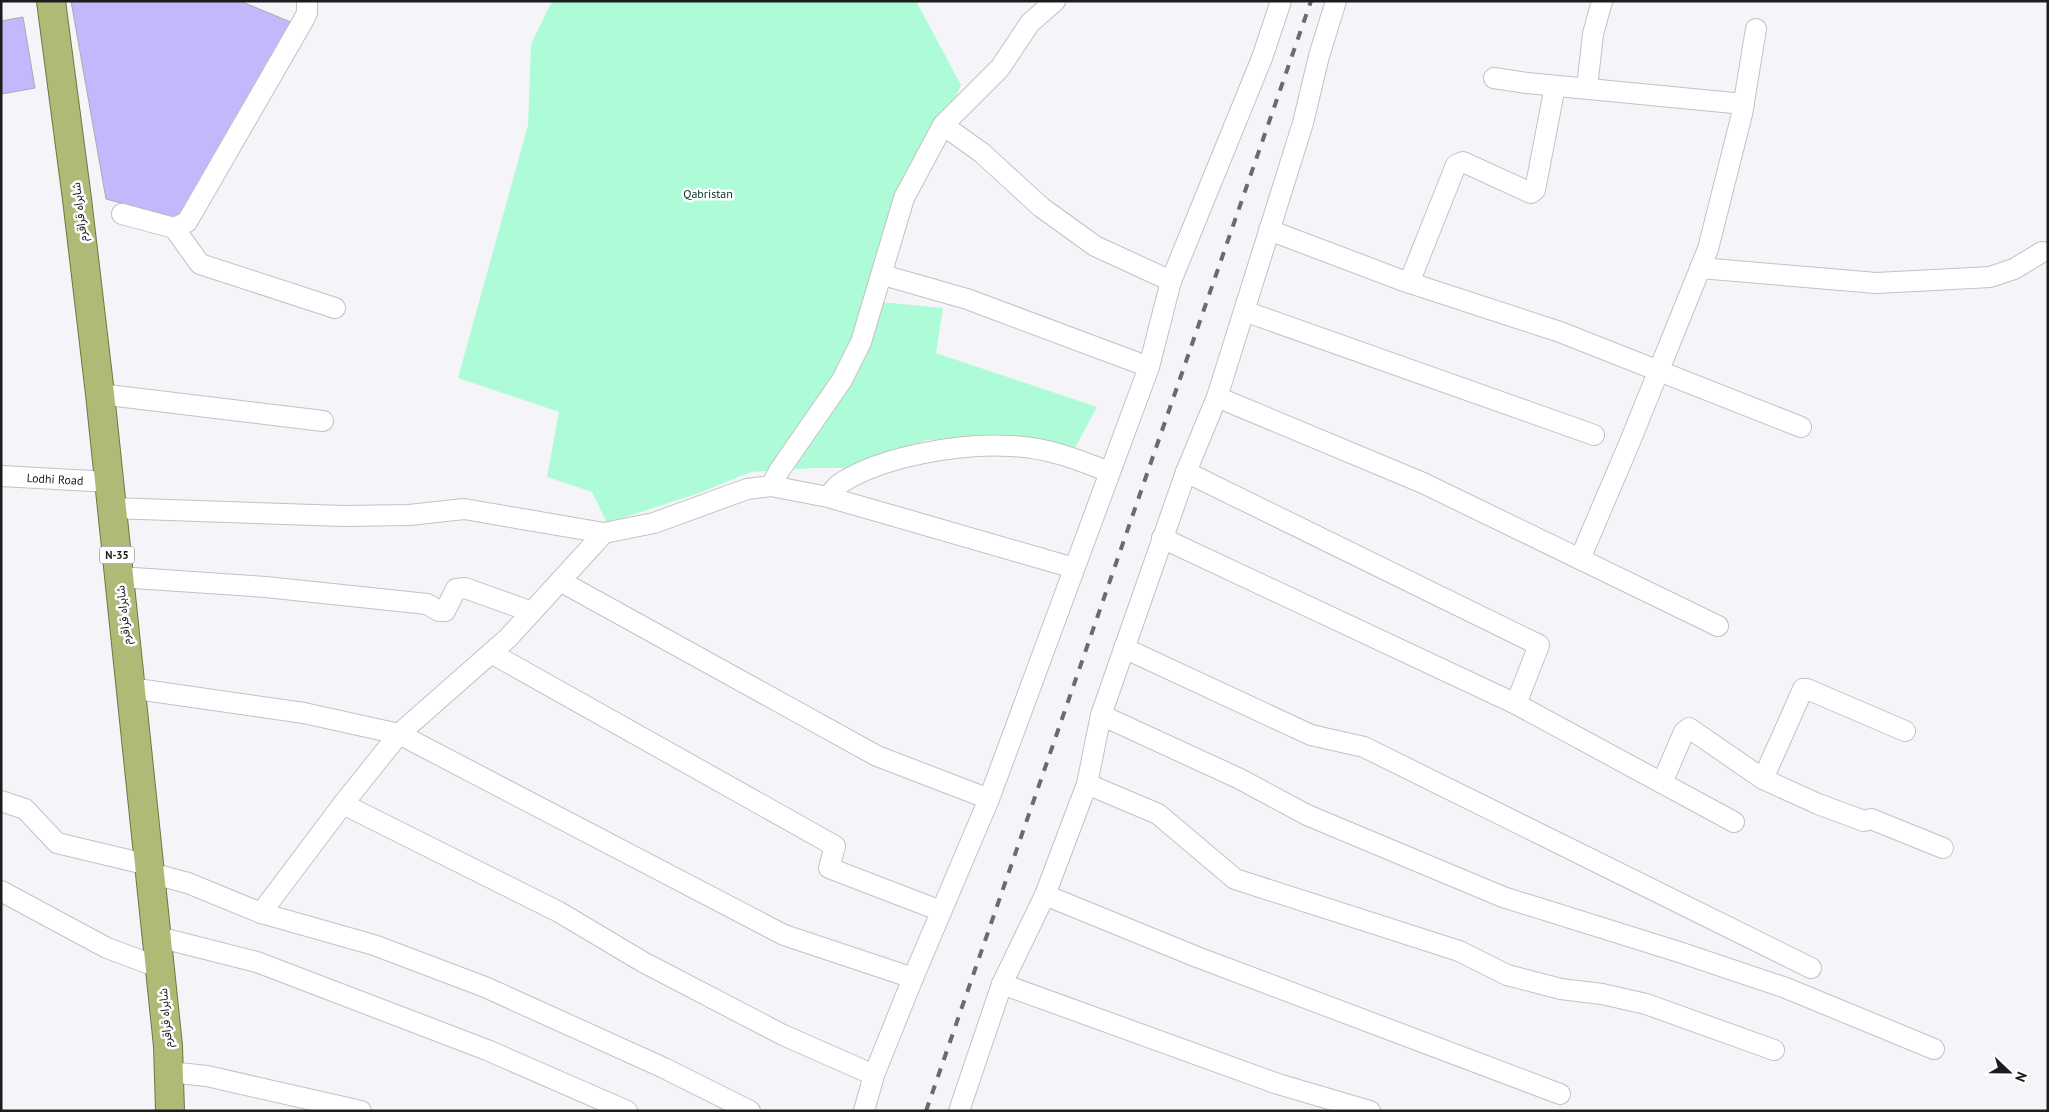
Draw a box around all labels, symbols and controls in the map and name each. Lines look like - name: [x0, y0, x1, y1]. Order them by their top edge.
- street label: شاہراہ قراقرم: [68, 181, 92, 243]
- park label: Qabristan: [683, 186, 733, 201]
- street label: Lodhi Road: [26, 470, 84, 488]
- road number: N-35: [100, 546, 134, 564]
- street label: شاہراہ قراقرم: [112, 584, 136, 645]
- street label: شاہراہ قراقرم: [155, 987, 177, 1048]
- north arrow: [1984, 1047, 2034, 1097]
- text: N: [2011, 1069, 2031, 1085]

